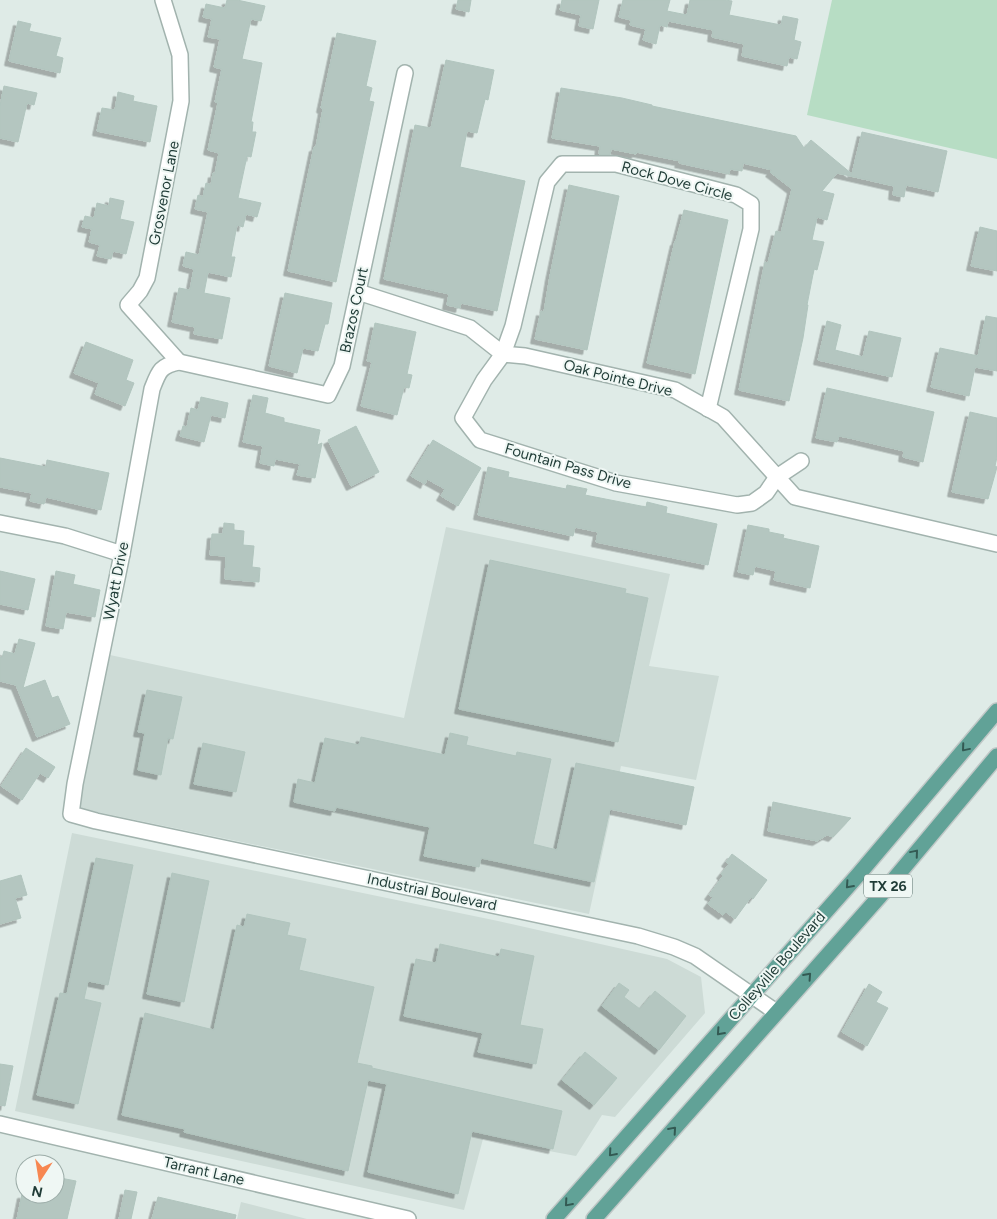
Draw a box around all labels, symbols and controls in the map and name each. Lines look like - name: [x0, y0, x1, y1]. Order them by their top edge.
- street label: Grosvenor Lane: [145, 139, 183, 247]
- street label: Rock Dove Circle: [619, 157, 735, 205]
- street label: Brazos Court: [336, 265, 372, 355]
- street label: Oak Pointe Drive: [562, 356, 674, 400]
- street label: Fountain Pass Drive: [503, 439, 633, 493]
- street label: Wyatt Drive: [100, 540, 132, 622]
- one-way arrow: [963, 742, 971, 751]
- one-way arrow: [910, 850, 919, 859]
- street label: Industrial Boulevard: [366, 869, 498, 915]
- road number: TX 26: [864, 874, 912, 898]
- one-way arrow: [846, 880, 855, 889]
- street label: Colleyville Boulevard: [725, 908, 829, 1024]
- one-way arrow: [802, 972, 811, 981]
- one-way arrow: [716, 1026, 725, 1035]
- one-way arrow: [667, 1127, 676, 1136]
- one-way arrow: [609, 1148, 618, 1157]
- street label: Tarrant Lane: [162, 1153, 246, 1189]
- north arrow: [15, 1154, 65, 1204]
- text: N: [30, 1182, 44, 1201]
- one-way arrow: [564, 1198, 573, 1207]

